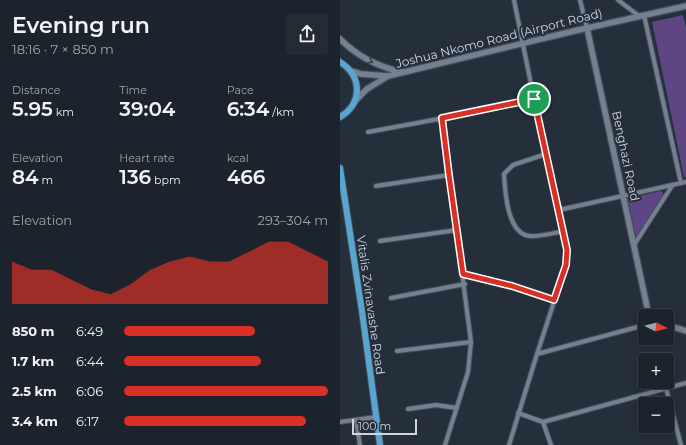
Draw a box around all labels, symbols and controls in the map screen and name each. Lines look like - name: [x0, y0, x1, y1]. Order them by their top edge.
- street label: Joshua Nkomo Road (Airport Road): [393, 5, 604, 71]
- text: Evening run: [12, 12, 150, 39]
- button: share: [286, 13, 328, 55]
- text: 18:16 · 7 × 850 m: [12, 41, 114, 57]
- one-way arrow: [365, 56, 373, 64]
- pin: [517, 82, 551, 116]
- text: Distance: [12, 83, 60, 97]
- text: Time: [119, 83, 147, 97]
- text: Pace: [227, 83, 254, 97]
- icon: arrive: [523, 88, 545, 110]
- text: 5.95: [12, 97, 53, 121]
- text: 39:04: [119, 97, 175, 121]
- text: 6:34: [227, 97, 269, 121]
- text: km: [53, 105, 74, 119]
- text: /km: [269, 105, 294, 119]
- street label: Benghazi Road: [609, 110, 643, 202]
- text: Elevation: [12, 151, 63, 165]
- text: Heart rate: [119, 151, 175, 165]
- text: kcal: [227, 151, 249, 165]
- text: 84: [12, 165, 39, 189]
- text: 136: [119, 165, 151, 189]
- text: 466: [227, 165, 265, 189]
- text: m: [39, 173, 53, 187]
- text: bpm: [151, 173, 181, 187]
- text: Elevation: [12, 212, 72, 228]
- text: 293–304 m: [258, 212, 328, 228]
- street label: Vitalis Zvinavashe Road: [354, 235, 388, 375]
- north arrow: [638, 309, 674, 345]
- map controls: [638, 309, 674, 433]
- text: 850 m: [12, 323, 54, 339]
- text: 6:49: [76, 323, 103, 339]
- text: 1.7 km: [12, 353, 54, 369]
- text: 6:44: [76, 353, 104, 369]
- button: +: [638, 353, 674, 389]
- text: 2.5 km: [12, 383, 57, 399]
- text: 6:06: [76, 383, 103, 399]
- button: −: [638, 397, 674, 433]
- text: 3.4 km: [12, 413, 58, 429]
- text: 6:17: [76, 413, 99, 429]
- scale bar: [352, 417, 417, 436]
- text: 100 m: [358, 419, 391, 433]

